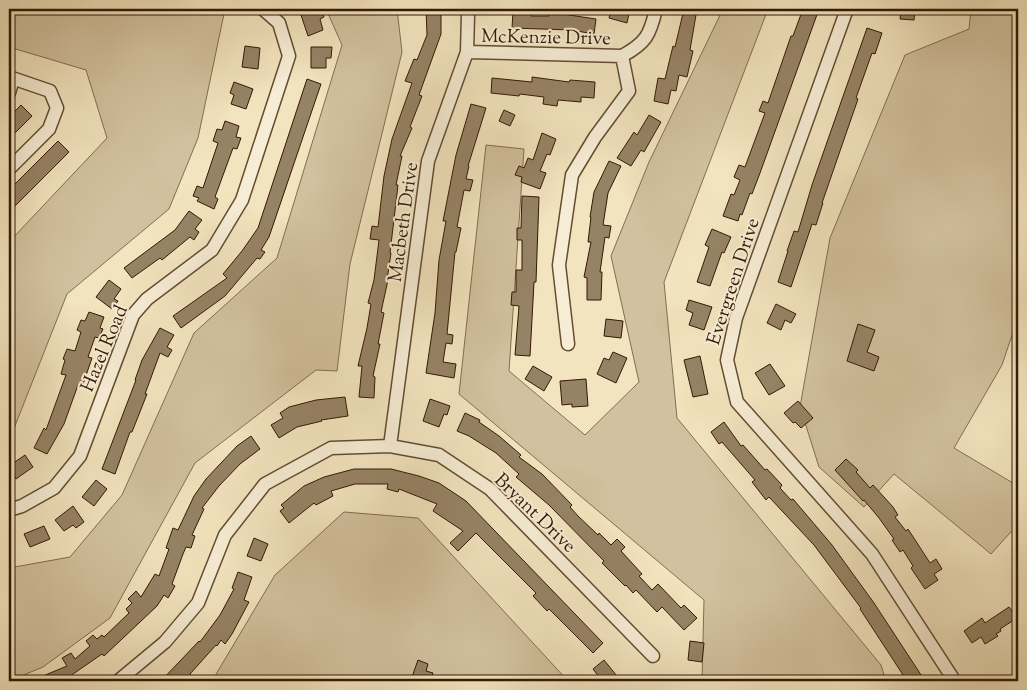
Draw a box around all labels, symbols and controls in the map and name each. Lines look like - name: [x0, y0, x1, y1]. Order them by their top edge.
- street label: McKenzie Drive: [481, 24, 611, 53]
- street label: Macbeth Drive: [383, 160, 426, 284]
- street label: Evergreen Drive: [701, 215, 768, 349]
- street label: Hazel Road: [75, 301, 136, 397]
- street label: Bryant Drive: [487, 468, 581, 560]

